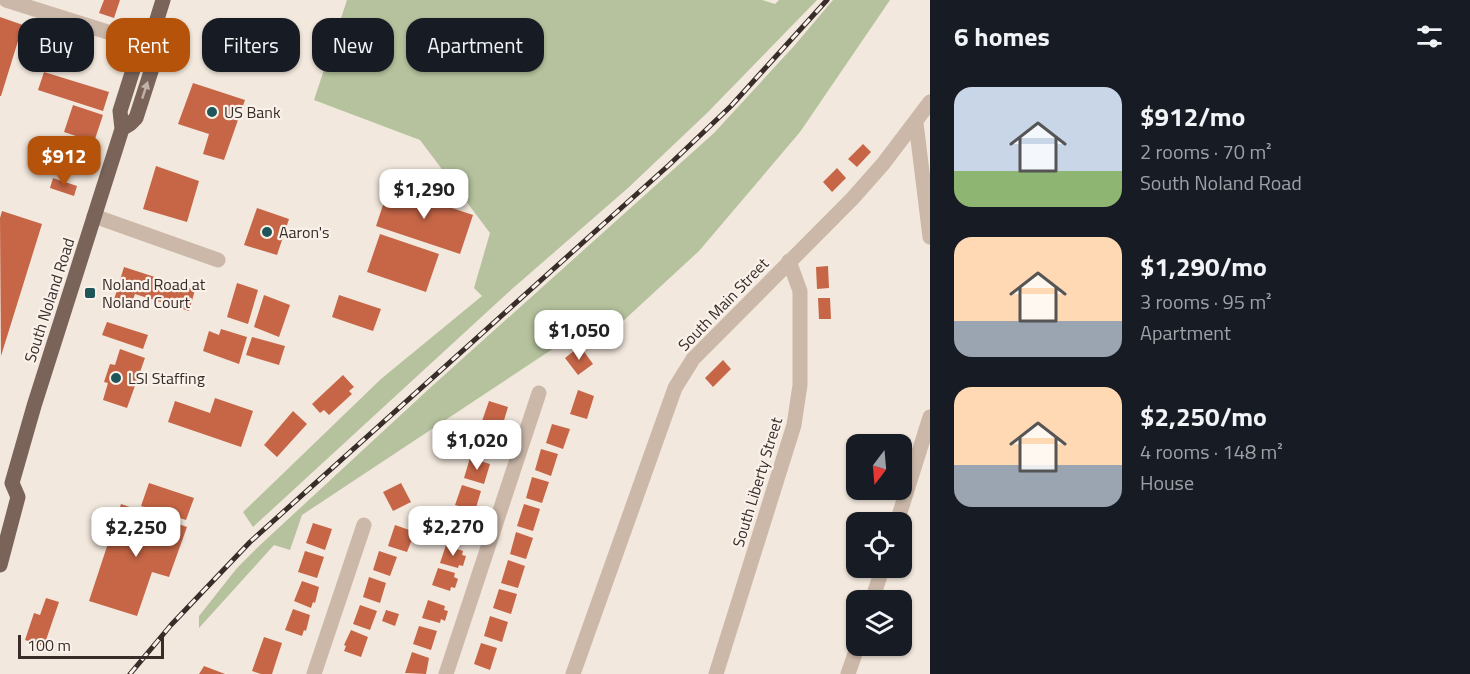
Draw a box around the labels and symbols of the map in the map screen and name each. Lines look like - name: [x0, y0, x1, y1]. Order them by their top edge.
- one-way arrow: [140, 81, 150, 99]
- place label: US Bank: [224, 100, 281, 124]
- marker: US Bank: [205, 105, 219, 119]
- pin: $912: [28, 136, 100, 187]
- pin: $1,290: [375, 169, 473, 220]
- place label: Aaron's: [279, 220, 329, 244]
- marker: Aaron's: [260, 225, 274, 239]
- street label: South Noland Road: [18, 235, 80, 365]
- street label: South Main Street: [672, 252, 774, 356]
- place label: Noland Road at Noland Court: [102, 272, 206, 314]
- marker: Noland Road at Noland Court: [83, 286, 97, 300]
- pin: $1,050: [530, 310, 628, 361]
- place label: LSI Staffing: [128, 366, 205, 390]
- marker: LSI Staffing: [109, 371, 123, 385]
- street label: South Liberty Street: [726, 414, 788, 550]
- pin: $1,020: [428, 420, 526, 471]
- north arrow: [846, 434, 912, 500]
- pin: $2,270: [404, 506, 502, 557]
- pin: $2,250: [87, 507, 185, 558]
- scale bar: [18, 632, 164, 660]

